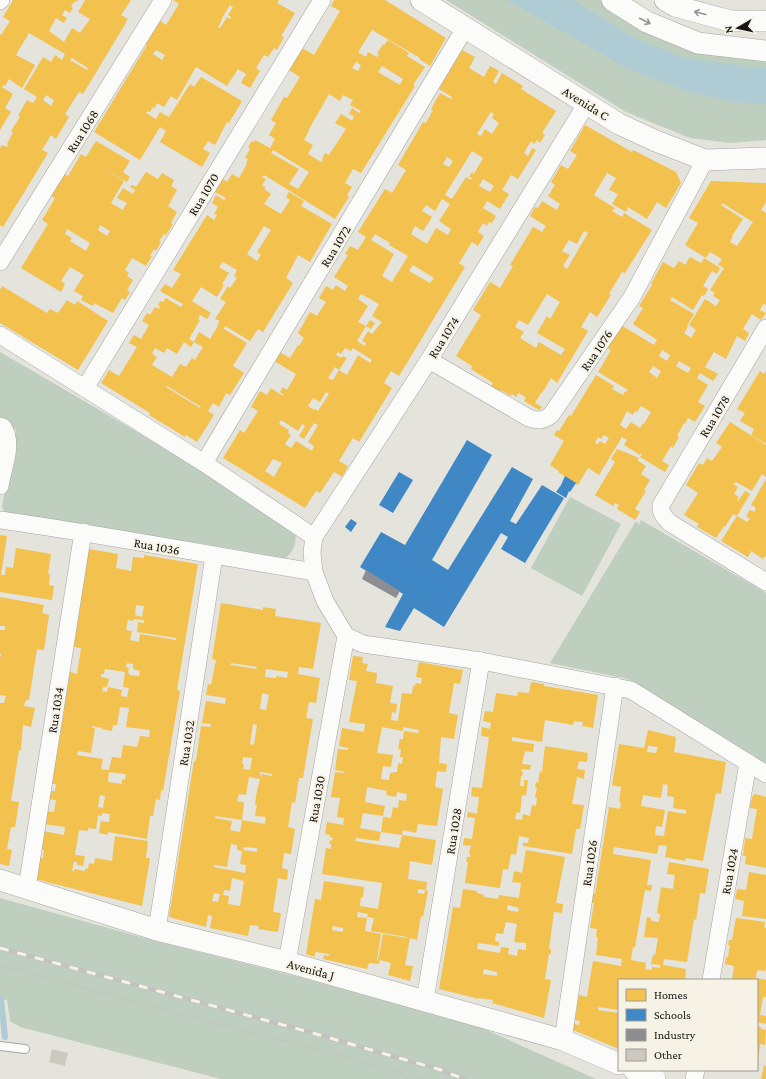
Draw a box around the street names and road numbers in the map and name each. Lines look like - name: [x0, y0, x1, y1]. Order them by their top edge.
- street label: Avenida C: [560, 83, 612, 124]
- street label: Rua 1068: [63, 107, 101, 155]
- street label: Rua 1070: [185, 170, 222, 218]
- street label: Rua 1072: [317, 223, 354, 270]
- street label: Rua 1074: [425, 314, 462, 361]
- street label: Rua 1076: [577, 327, 616, 374]
- street label: Rua 1078: [696, 392, 733, 440]
- street label: Rua 1036: [133, 535, 181, 558]
- street label: Rua 1034: [44, 685, 67, 734]
- street label: Rua 1032: [175, 719, 198, 767]
- street label: Rua 1030: [305, 774, 328, 824]
- street label: Rua 1028: [442, 807, 465, 856]
- street label: Rua 1026: [579, 839, 600, 887]
- street label: Rua 1024: [718, 846, 741, 895]
- street label: Avenida J: [286, 956, 336, 983]

